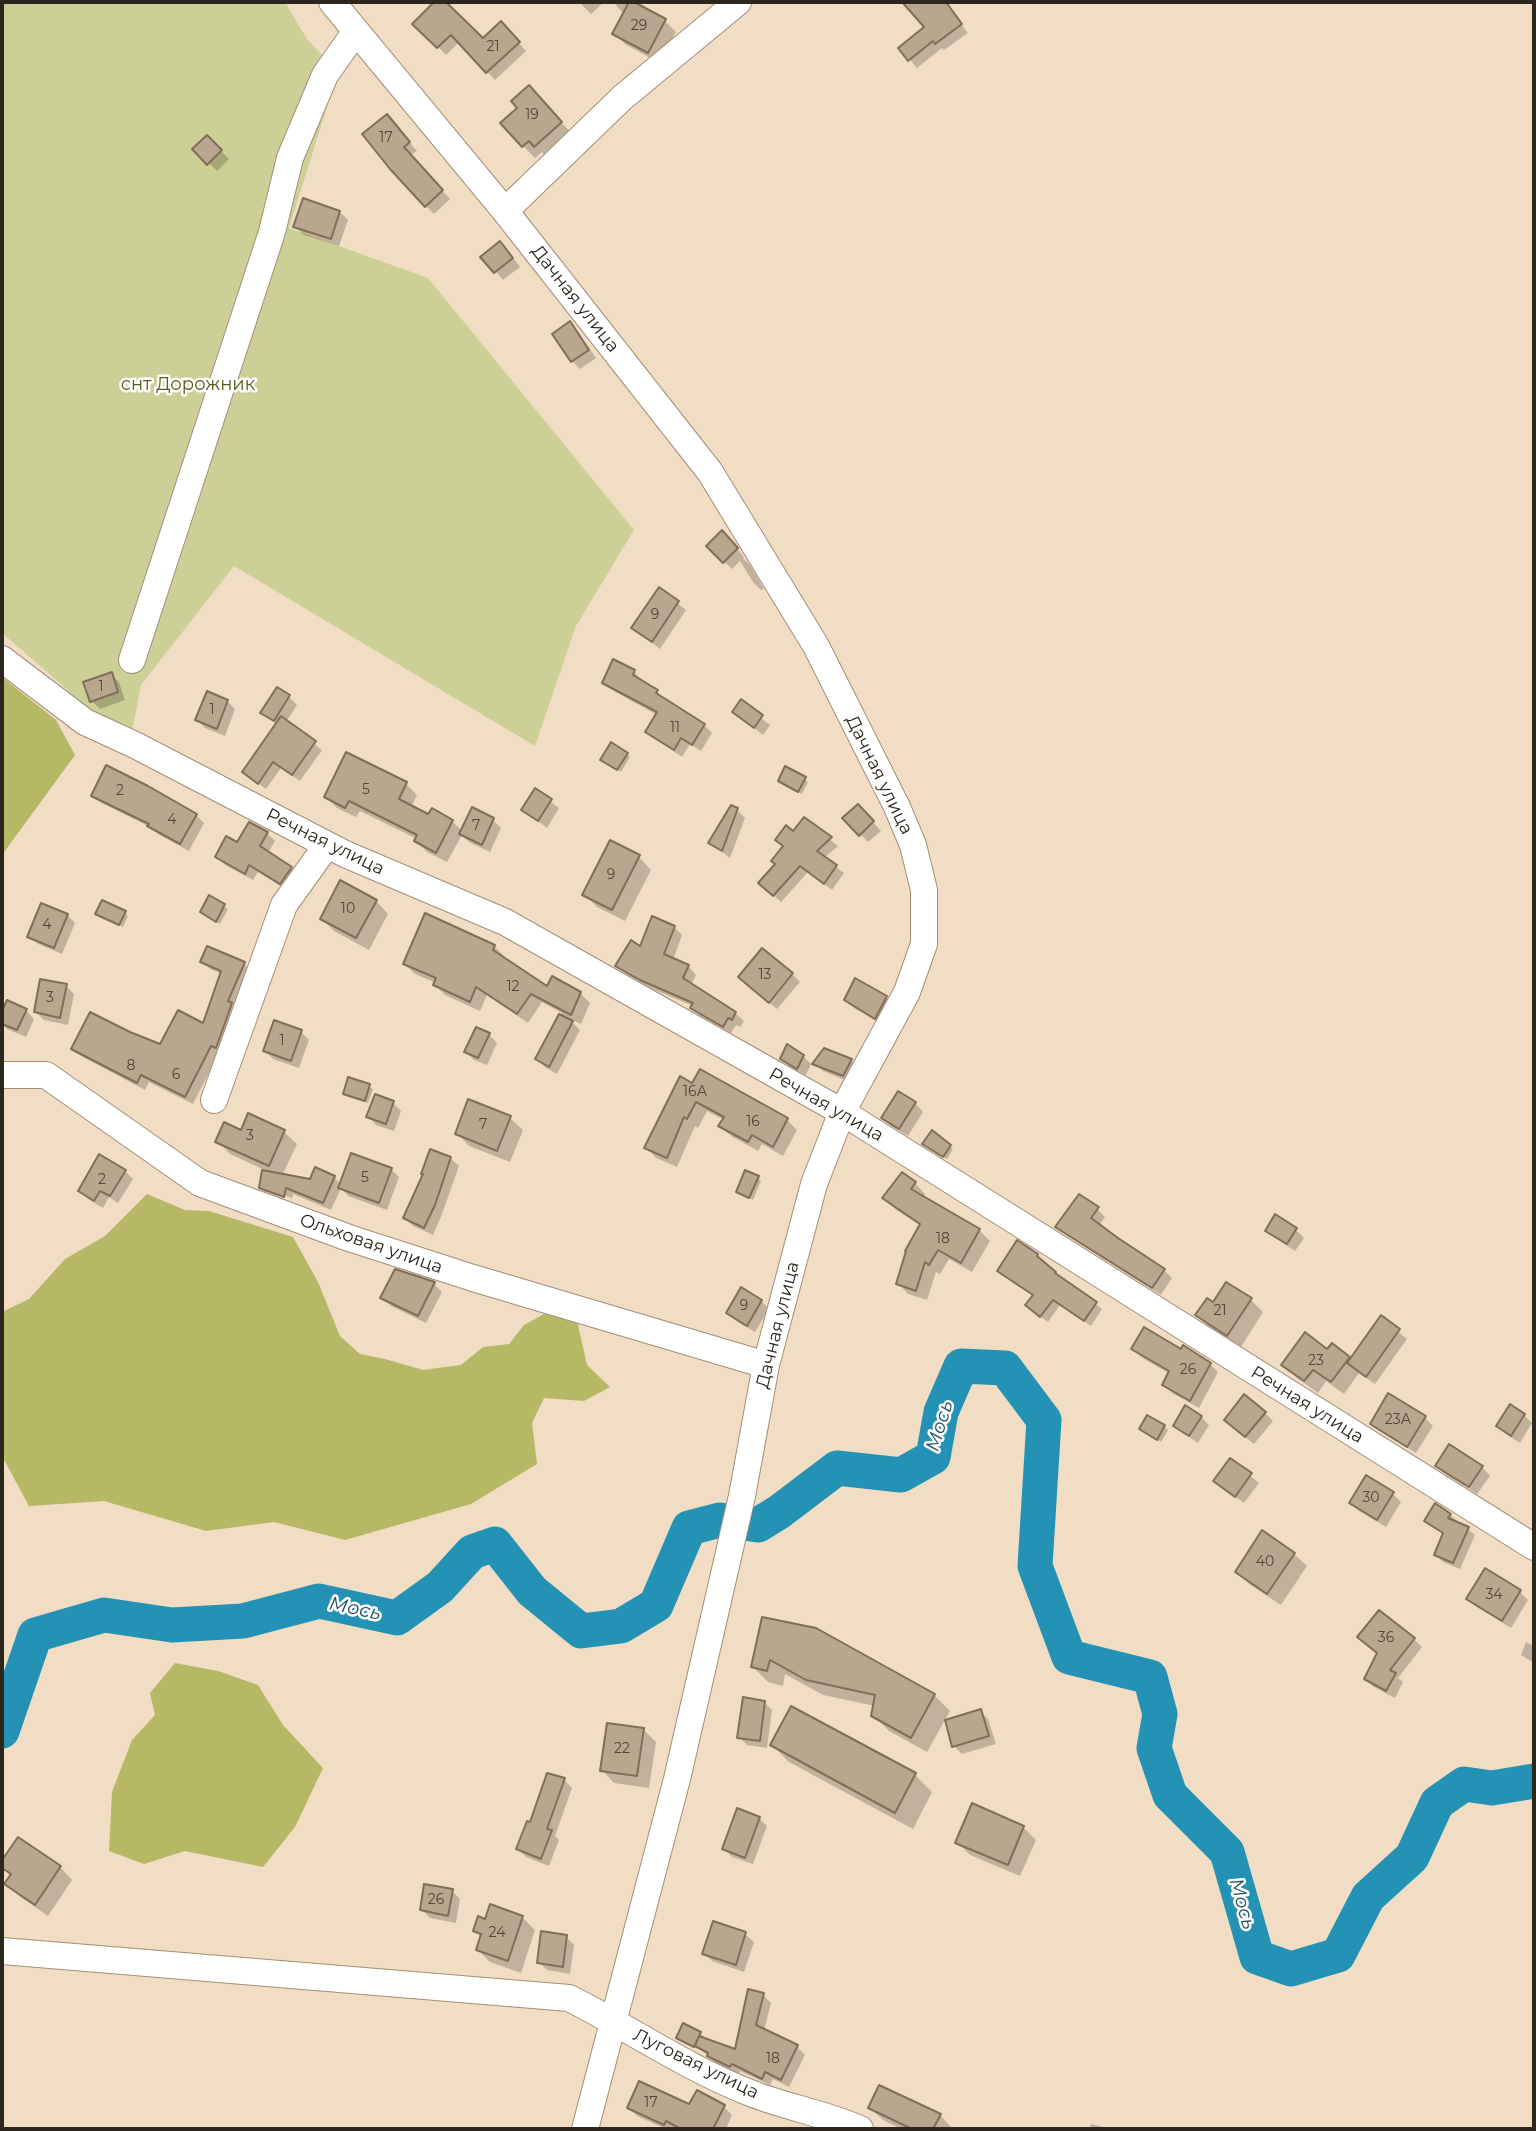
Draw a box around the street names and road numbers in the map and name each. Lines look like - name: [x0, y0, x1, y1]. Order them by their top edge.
- street label: Дачная улица: [526, 241, 624, 357]
- street label: Дачная улица: [841, 712, 917, 838]
- street label: Речная улица: [262, 804, 388, 880]
- street label: Речная улица: [765, 1063, 887, 1147]
- street label: Ольховая улица: [297, 1209, 445, 1279]
- street label: Дачная улица: [752, 1259, 804, 1391]
- street label: Речная улица: [1247, 1362, 1367, 1448]
- street label: Луговая улица: [630, 2024, 762, 2104]

